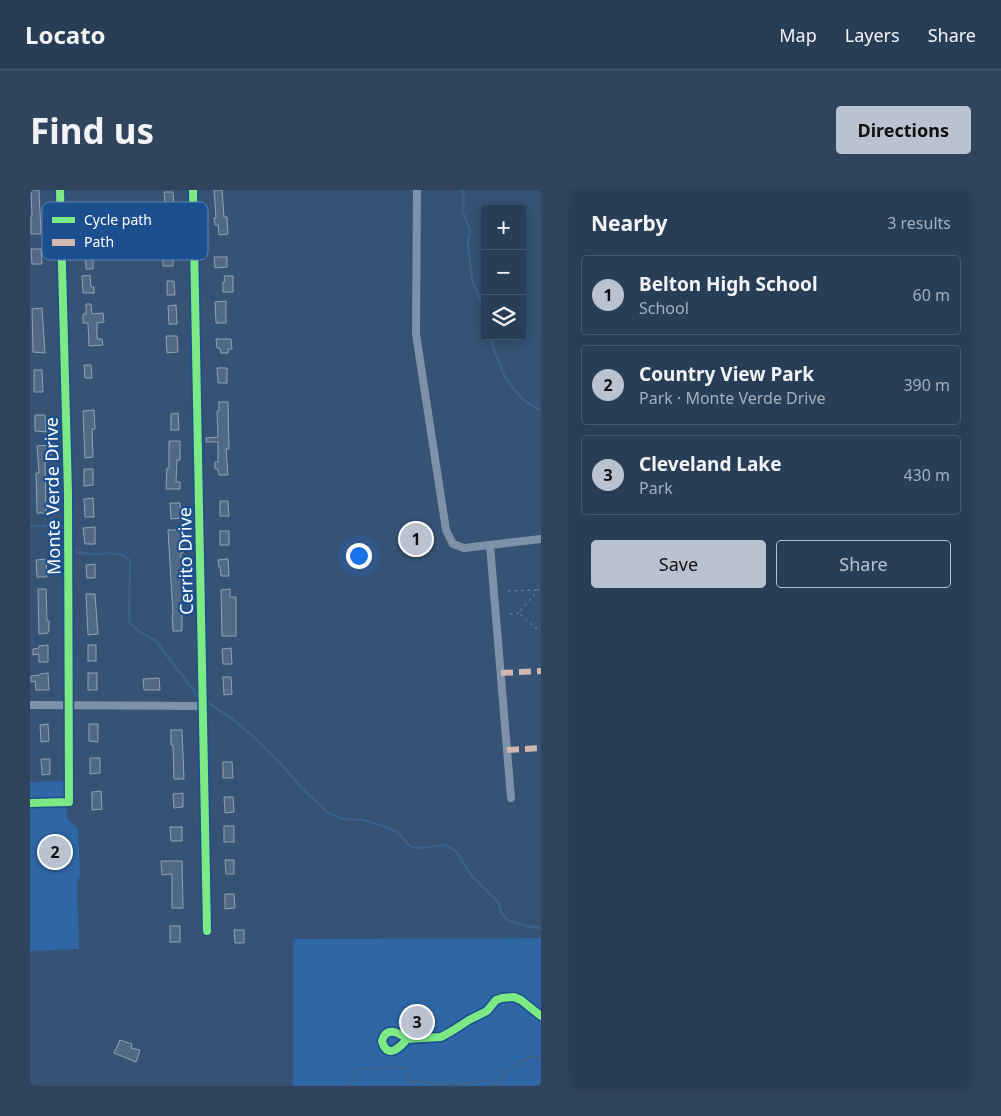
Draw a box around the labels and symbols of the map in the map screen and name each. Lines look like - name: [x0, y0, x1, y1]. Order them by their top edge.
- legend: [42, 202, 208, 260]
- text: Cycle path: [84, 210, 152, 229]
- text: Path: [84, 232, 114, 251]
- street label: Monte Verde Drive: [39, 417, 65, 575]
- street label: Cerrito Drive: [172, 507, 198, 615]
- pin: 1: [400, 520, 432, 558]
- your location: [346, 543, 372, 569]
- pin: 2: [39, 833, 71, 871]
- pin: 3: [401, 1003, 433, 1041]

